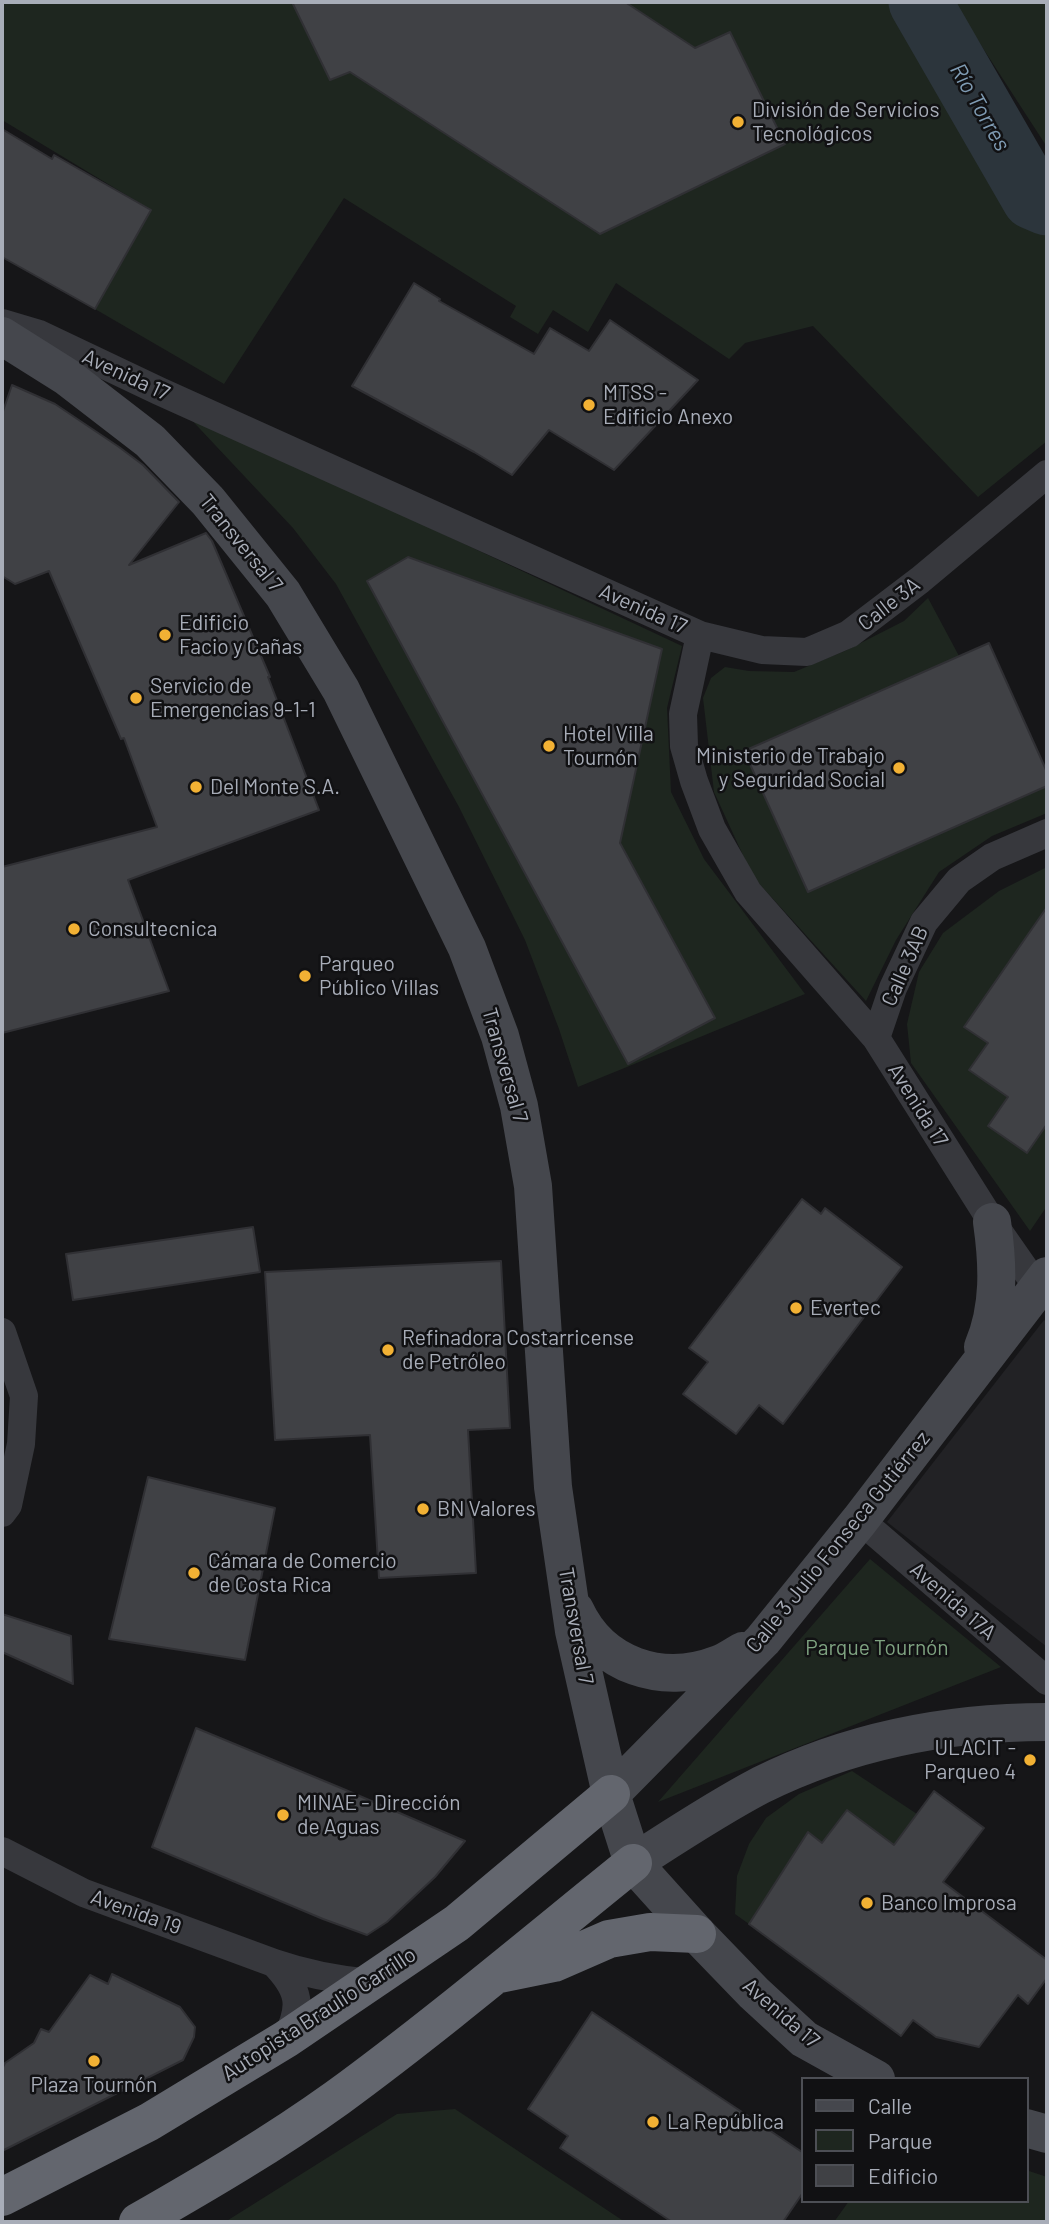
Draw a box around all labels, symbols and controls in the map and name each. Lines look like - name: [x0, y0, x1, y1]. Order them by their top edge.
- water label: Río Torres: [944, 58, 1016, 156]
- place label: División de Servicios Tecnológicos: [752, 97, 940, 147]
- marker: División de Servicios Tecnológicos: [730, 114, 746, 130]
- street label: Avenida 17: [78, 344, 174, 406]
- place label: MTSS - Edificio Anexo: [603, 380, 733, 430]
- marker: MTSS - Edificio Anexo: [581, 397, 597, 413]
- street label: Transversal 7: [194, 489, 288, 597]
- street label: Calle 3A: [853, 572, 925, 636]
- street label: Avenida 17: [595, 579, 691, 639]
- place label: Edificio Facio y Cañas: [179, 610, 302, 660]
- marker: Edificio Facio y Cañas: [157, 627, 173, 643]
- place label: Servicio de Emergencias 9-1-1: [150, 673, 316, 723]
- marker: Servicio de Emergencias 9-1-1: [128, 690, 144, 706]
- place label: Hotel Villa Tournón: [563, 721, 654, 771]
- marker: Hotel Villa Tournón: [541, 738, 557, 754]
- place label: Ministerio de Trabajo y Seguridad Social: [696, 743, 885, 793]
- marker: Ministerio de Trabajo y Seguridad Social: [891, 760, 907, 776]
- place label: Del Monte S.A.: [210, 774, 340, 800]
- marker: Del Monte S.A.: [188, 779, 204, 795]
- place label: Consultecnica: [88, 916, 217, 942]
- marker: Consultecnica: [66, 921, 82, 937]
- street label: Calle 3AB: [876, 922, 934, 1010]
- place label: Parqueo Público Villas: [319, 951, 439, 1001]
- marker: Parqueo Público Villas: [297, 968, 313, 984]
- street label: Transversal 7: [477, 1005, 533, 1125]
- street label: Avenida 17: [883, 1059, 953, 1151]
- place label: Evertec: [810, 1295, 881, 1321]
- marker: Evertec: [788, 1300, 804, 1316]
- place label: Refinadora Costarricense de Petróleo: [402, 1325, 634, 1375]
- marker: Refinadora Costarricense de Petróleo: [380, 1342, 396, 1358]
- street label: Calle 3 Julio Fonseca Gutiérrez: [741, 1426, 935, 1658]
- place label: BN Valores: [437, 1496, 536, 1522]
- marker: BN Valores: [415, 1501, 431, 1517]
- place label: Cámara de Comercio de Costa Rica: [208, 1548, 397, 1598]
- street label: Avenida 17A: [905, 1557, 1001, 1645]
- marker: Cámara de Comercio de Costa Rica: [186, 1565, 202, 1581]
- street label: Transversal 7: [553, 1566, 599, 1686]
- park label: Parque Tournón: [805, 1635, 949, 1661]
- place label: ULACIT - Parqueo 4: [924, 1735, 1016, 1785]
- marker: ULACIT - Parqueo 4: [1022, 1752, 1038, 1768]
- place label: MINAE - Dirección de Aguas: [297, 1790, 461, 1840]
- marker: MINAE - Dirección de Aguas: [275, 1807, 291, 1823]
- street label: Avenida 19: [87, 1884, 185, 1940]
- place label: Banco Improsa: [881, 1890, 1017, 1916]
- marker: Banco Improsa: [859, 1895, 875, 1911]
- street label: Autopista Braulio Carrillo: [217, 1942, 421, 2086]
- street label: Avenida 17: [738, 1973, 824, 2053]
- marker: Plaza Tournón: [86, 2053, 102, 2069]
- place label: Plaza Tournón: [31, 2072, 157, 2098]
- legend: [800, 2077, 1028, 2203]
- text: Calle: [868, 2093, 912, 2118]
- place label: La República: [667, 2109, 784, 2135]
- marker: La República: [645, 2114, 661, 2130]
- text: Parque: [868, 2128, 933, 2153]
- text: Edificio: [868, 2163, 938, 2188]

